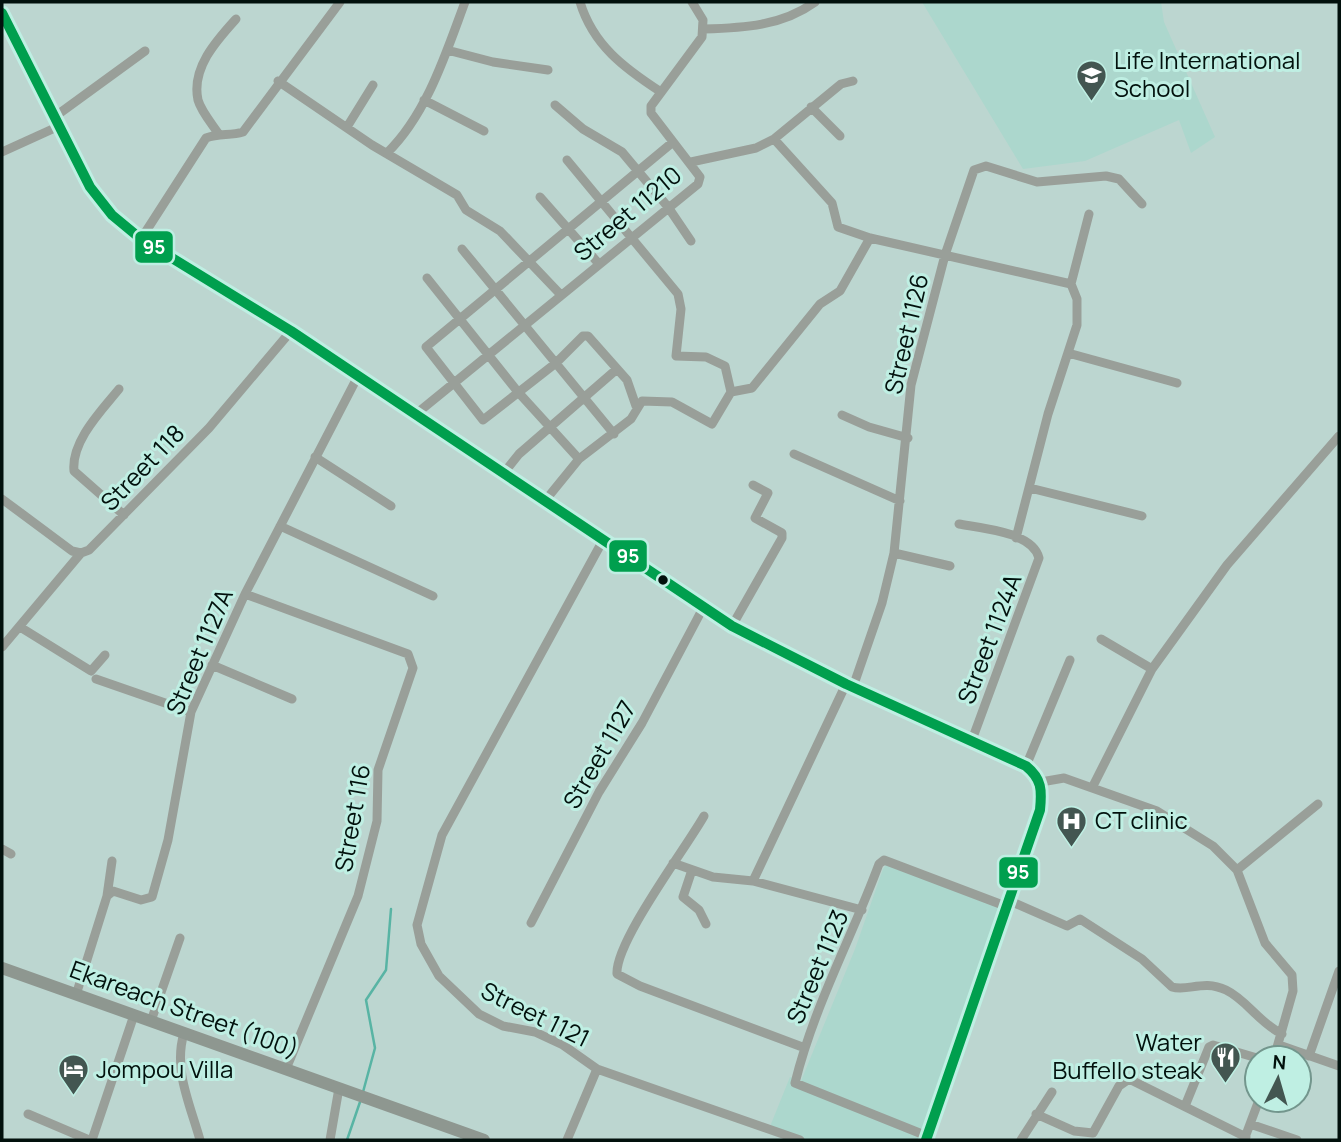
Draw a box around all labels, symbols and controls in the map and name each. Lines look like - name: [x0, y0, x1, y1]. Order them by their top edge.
- place label: Life International School: [1114, 43, 1301, 104]
- school or university icon: Life International School: [1074, 58, 1108, 102]
- street label: Street 11210: [566, 158, 688, 268]
- line badge: 95: [134, 230, 174, 264]
- text: 95: [143, 234, 165, 260]
- street label: Street 1126: [876, 270, 935, 397]
- street label: Street 118: [93, 417, 191, 517]
- line badge: 95: [608, 539, 648, 573]
- text: 95: [617, 543, 639, 569]
- street label: Street 1124A: [949, 569, 1029, 708]
- unlabelled marker: [656, 573, 670, 587]
- street label: Street 1127A: [157, 583, 240, 720]
- street label: Street 1127: [554, 694, 643, 814]
- street label: Street 116: [326, 761, 377, 874]
- place label: CT clinic: [1095, 803, 1188, 836]
- hospital icon: CT clinic: [1055, 804, 1089, 848]
- line badge: 95: [998, 856, 1039, 889]
- text: 95: [1007, 859, 1029, 885]
- street label: Street 1123: [778, 904, 855, 1029]
- street label: Ekareach Street (100): [66, 952, 303, 1065]
- street label: Street 1121: [476, 973, 595, 1054]
- place label: Water Buffello steak: [1053, 1025, 1203, 1086]
- restaurant icon: Water Buffello steak: [1208, 1040, 1242, 1084]
- north arrow: [1243, 1044, 1313, 1114]
- text: N: [1272, 1049, 1287, 1076]
- place label: Jompou Villa: [96, 1052, 233, 1085]
- hotel icon: Jompou Villa: [56, 1053, 90, 1097]

